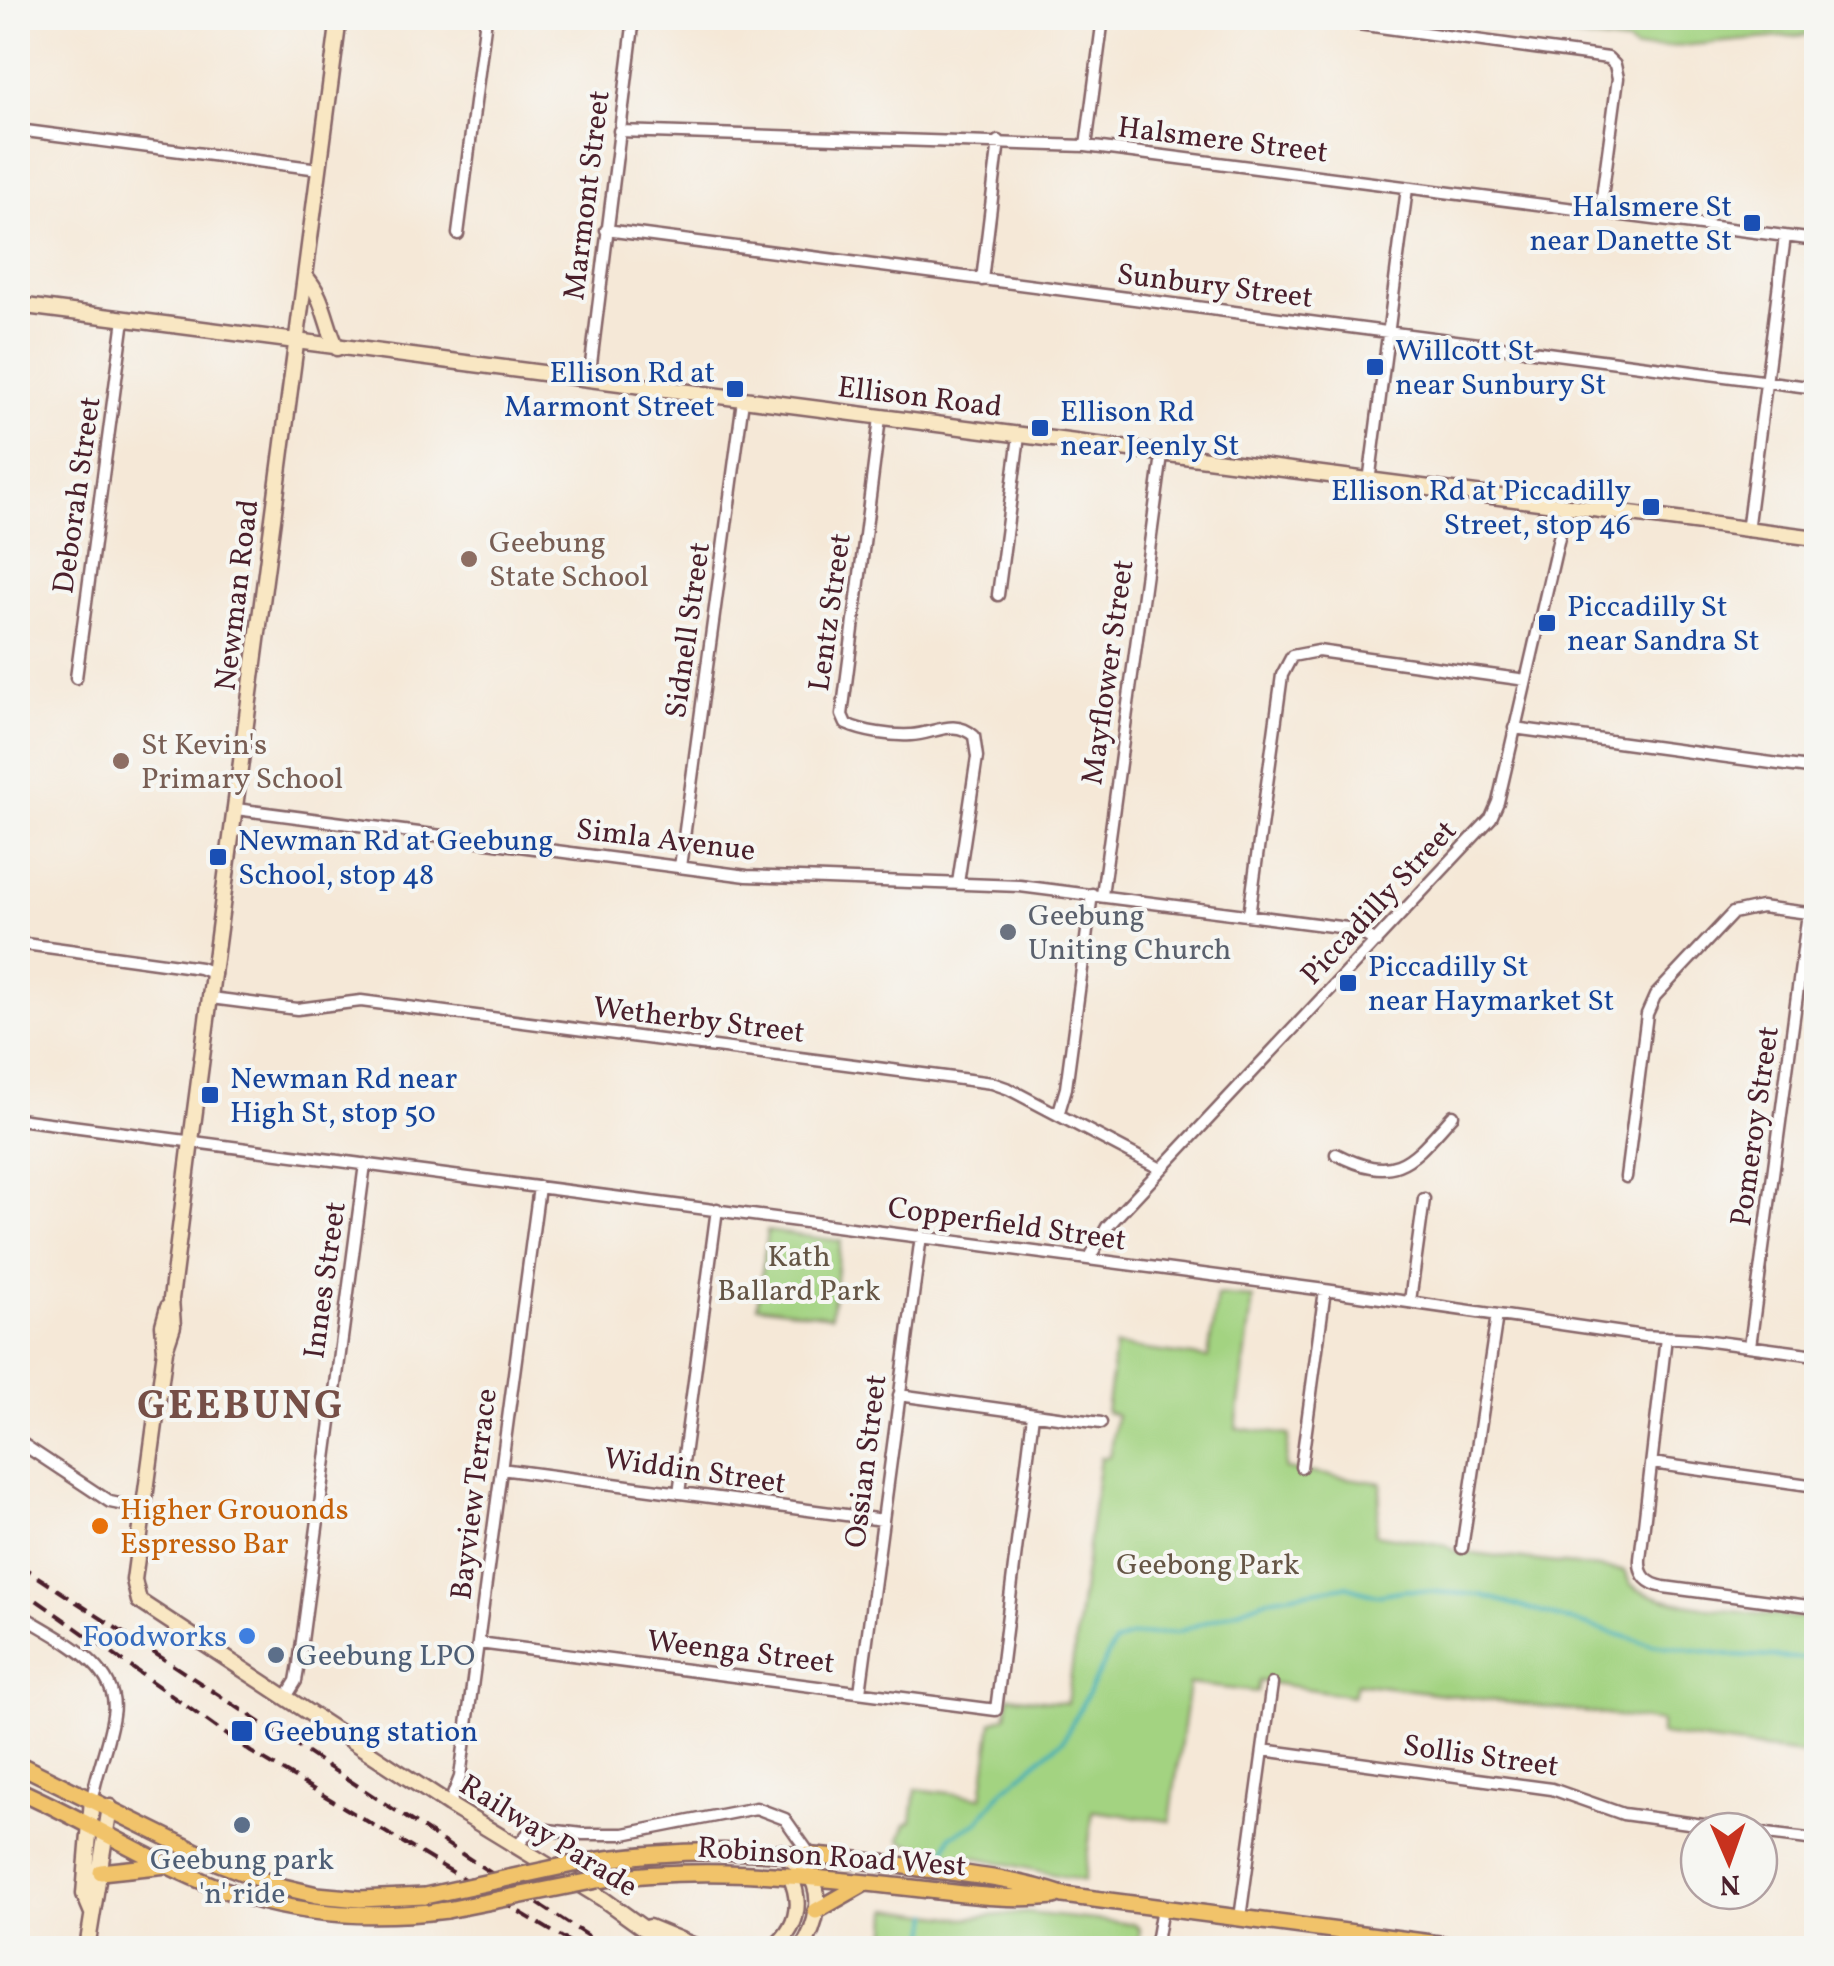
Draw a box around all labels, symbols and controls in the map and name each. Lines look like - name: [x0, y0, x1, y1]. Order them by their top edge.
- street label: Marmont Street: [554, 88, 622, 303]
- street label: Halsmere Street: [1115, 107, 1330, 175]
- place label: Halsmere St near Danette St: [1530, 187, 1732, 263]
- marker: Halsmere St near Danette St: [1741, 212, 1763, 234]
- street label: Sunbury Street: [1114, 254, 1315, 320]
- place label: Willcott St near Sunbury St: [1395, 331, 1606, 407]
- place label: Ellison Rd at Marmont Street: [504, 353, 715, 429]
- marker: Willcott St near Sunbury St: [1364, 356, 1386, 378]
- street label: Ellison Road: [835, 367, 1004, 429]
- marker: Ellison Rd at Marmont Street: [724, 378, 746, 400]
- place label: Ellison Rd near Jeenly St: [1060, 392, 1239, 468]
- street label: Deborah Street: [43, 394, 113, 596]
- marker: Ellison Rd near Jeenly St: [1029, 417, 1051, 439]
- place label: Ellison Rd at Piccadilly Street, stop 46: [1331, 471, 1631, 547]
- marker: Ellison Rd at Piccadilly Street, stop 46: [1640, 496, 1662, 518]
- street label: Newman Road: [205, 497, 271, 693]
- place label: Geebung State School: [489, 523, 649, 599]
- street label: Lentz Street: [799, 531, 863, 694]
- street label: Sidnell Street: [656, 540, 722, 721]
- marker: Geebung State School: [458, 548, 480, 570]
- street label: Mayflower Street: [1072, 557, 1146, 788]
- place label: Piccadilly St near Sandra St: [1567, 587, 1760, 663]
- marker: Piccadilly St near Sandra St: [1536, 612, 1558, 634]
- place label: St Kevin's Primary School: [141, 725, 343, 801]
- marker: St Kevin's Primary School: [110, 750, 132, 772]
- street label: Simla Avenue: [574, 809, 758, 873]
- street label: Piccadilly Street: [1292, 811, 1467, 995]
- place label: Newman Rd at Geebung School, stop 48: [238, 821, 554, 897]
- marker: Newman Rd at Geebung School, stop 48: [207, 846, 229, 868]
- place label: Geebung Uniting Church: [1028, 896, 1232, 972]
- marker: Geebung Uniting Church: [997, 921, 1019, 943]
- place label: Piccadilly St near Haymarket St: [1368, 947, 1614, 1023]
- marker: Piccadilly St near Haymarket St: [1337, 972, 1359, 994]
- street label: Wetherby Street: [590, 987, 807, 1055]
- street label: Pomeroy Street: [1721, 1023, 1791, 1229]
- place label: Newman Rd near High St, stop 50: [230, 1059, 457, 1135]
- marker: Newman Rd near High St, stop 50: [199, 1084, 221, 1106]
- street label: Copperfield Street: [885, 1187, 1129, 1262]
- street label: Innes Street: [294, 1199, 358, 1362]
- park label: Kath Ballard Park: [717, 1237, 881, 1313]
- street label: Ossian Street: [836, 1372, 898, 1550]
- district label: GEEBUNG: [137, 1380, 345, 1436]
- street label: Bayview Terrace: [441, 1386, 509, 1602]
- street label: Widdin Street: [601, 1438, 789, 1506]
- place label: Higher Grouonds Espresso Bar: [120, 1490, 349, 1566]
- marker: Higher Grouonds Espresso Bar: [89, 1515, 111, 1537]
- park label: Geebong Park: [1116, 1545, 1300, 1587]
- place label: Foodworks: [82, 1617, 227, 1659]
- street label: Weenga Street: [644, 1621, 837, 1685]
- marker: Foodworks: [236, 1625, 258, 1647]
- place label: Geebung LPO: [296, 1636, 475, 1678]
- marker: Geebung LPO: [265, 1644, 287, 1666]
- place label: Geebung station: [264, 1712, 478, 1754]
- marker: Geebung station: [229, 1718, 255, 1744]
- street label: Sollis Street: [1400, 1725, 1561, 1789]
- street label: Railway Parade: [451, 1765, 645, 1908]
- north arrow: [1679, 1811, 1779, 1911]
- marker: Geebung park 'n' ride: [231, 1814, 253, 1836]
- street label: Robinson Road West: [696, 1828, 968, 1888]
- place label: Geebung park 'n' ride: [150, 1840, 334, 1916]
- text: N: [1719, 1864, 1741, 1903]

